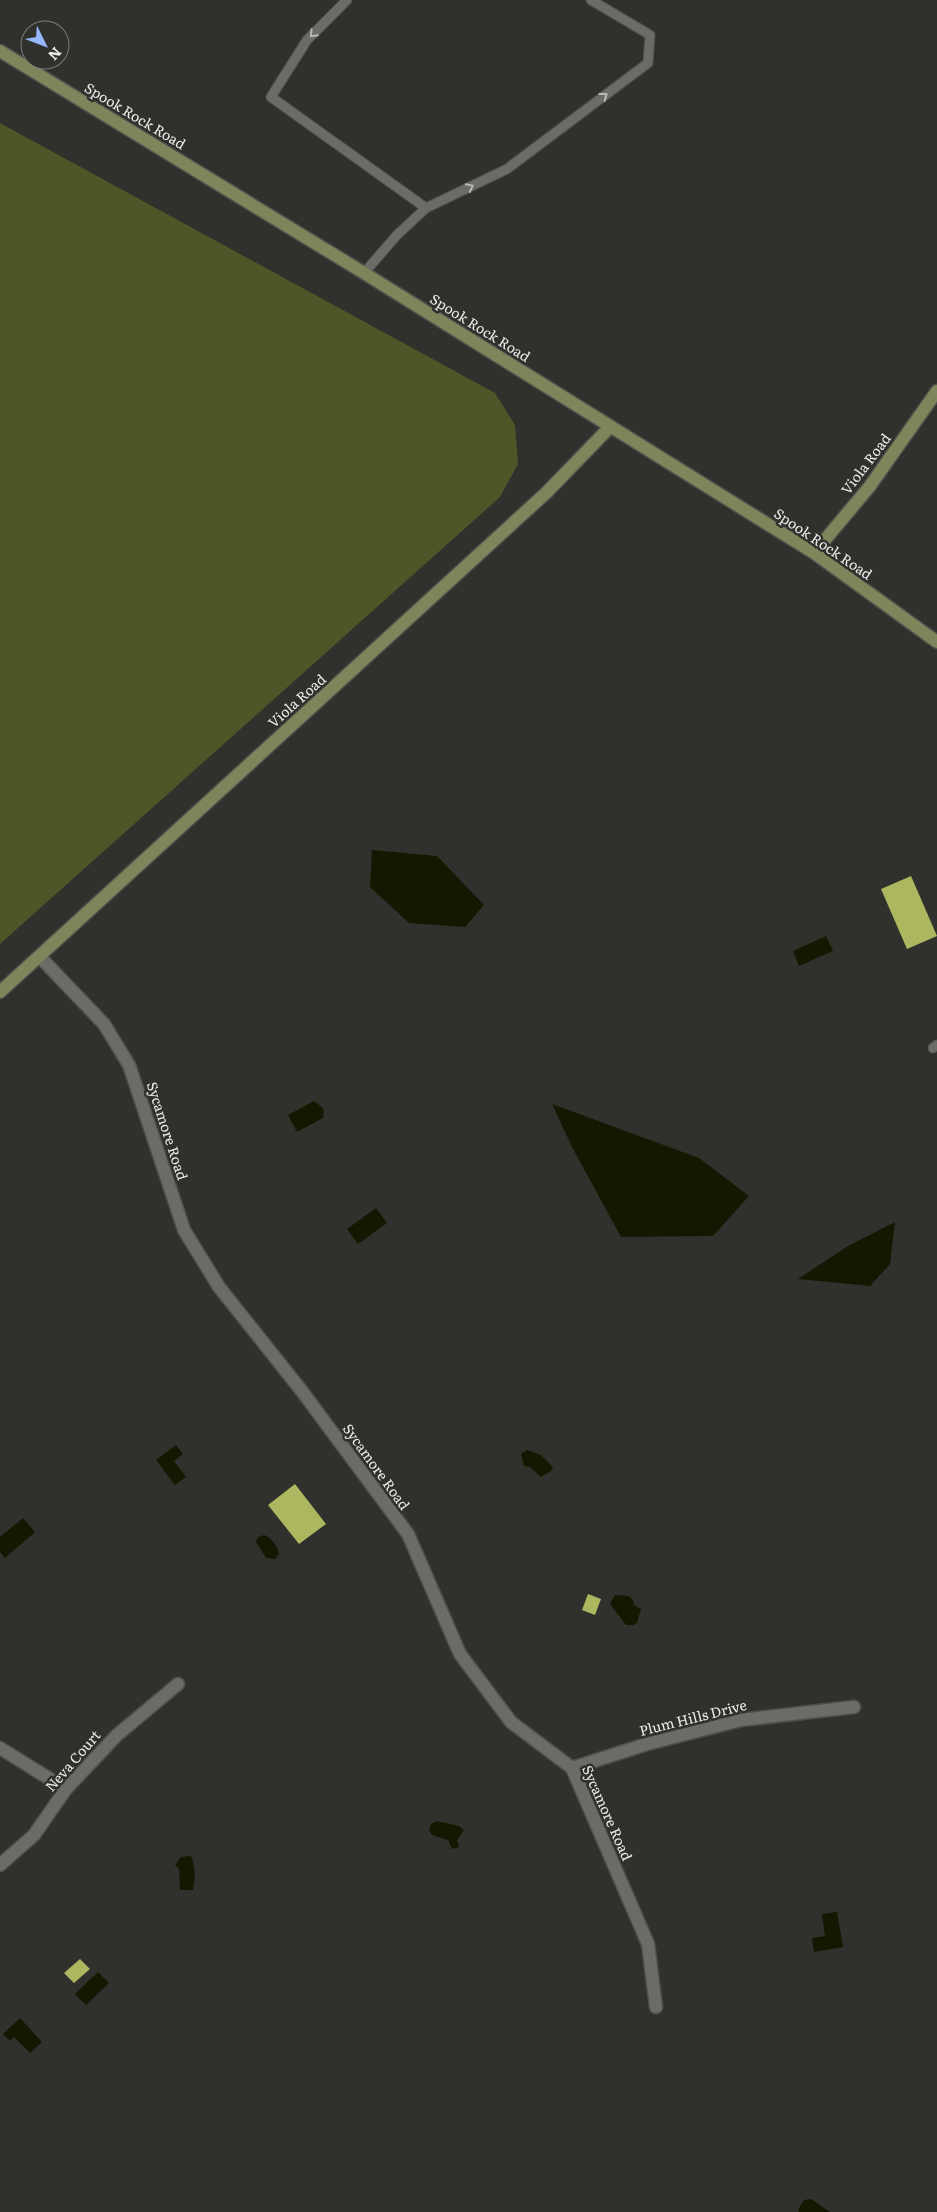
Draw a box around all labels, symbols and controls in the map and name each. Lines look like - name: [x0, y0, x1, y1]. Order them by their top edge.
- north arrow: [20, 20, 70, 70]
- one-way arrow: [310, 29, 319, 38]
- text: N: [44, 43, 67, 66]
- street label: Spook Rock Road: [81, 77, 190, 153]
- one-way arrow: [598, 93, 608, 102]
- one-way arrow: [465, 183, 474, 193]
- street label: Spook Rock Road: [427, 288, 535, 366]
- street label: Viola Road: [836, 428, 895, 498]
- street label: Spook Rock Road: [770, 503, 877, 584]
- street label: Viola Road: [263, 669, 330, 732]
- street label: Sycamore Road: [143, 1079, 193, 1183]
- street label: Sycamore Road: [339, 1419, 415, 1514]
- street label: Plum Hills Drive: [637, 1694, 748, 1740]
- street label: Neva Court: [40, 1725, 105, 1795]
- street label: Sycamore Road: [578, 1762, 638, 1864]

